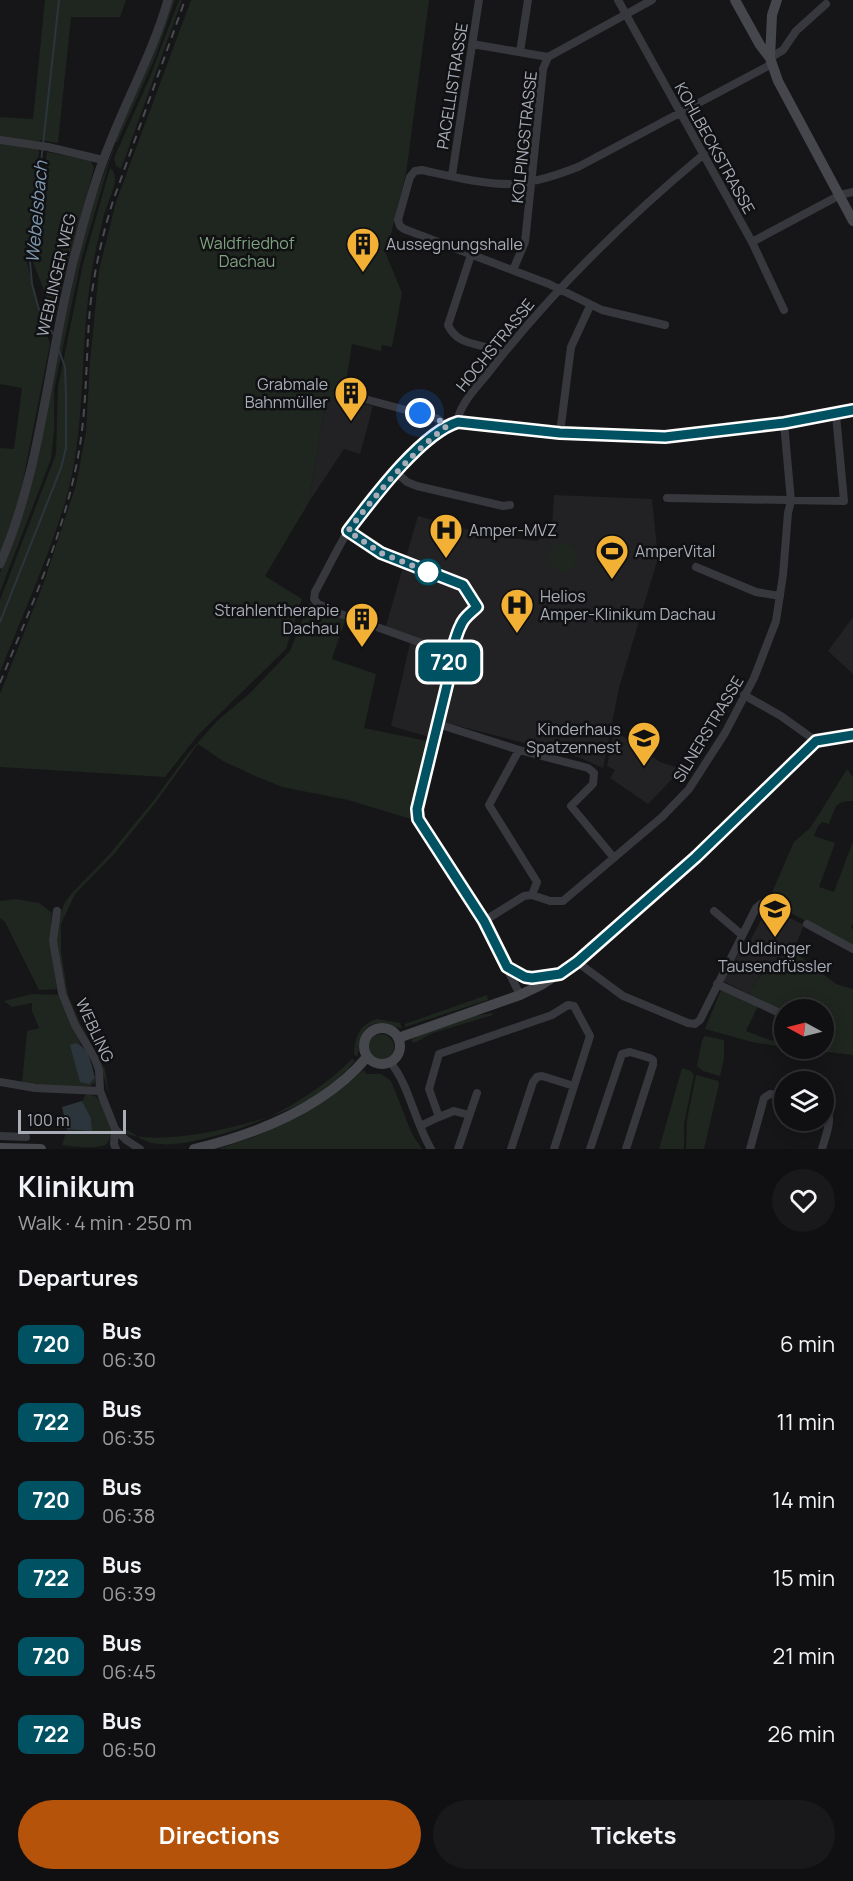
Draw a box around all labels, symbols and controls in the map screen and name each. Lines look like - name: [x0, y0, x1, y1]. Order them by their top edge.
- street label: PACELLISTRASSE: [431, 21, 473, 151]
- street label: KOLPINGSTRASSE: [506, 70, 542, 204]
- street label: KOHLBECKSTRASSE: [670, 78, 760, 218]
- water label: Webelsbach: [20, 159, 53, 264]
- street label: WEBLINGER WEG: [31, 211, 81, 339]
- building icon: Aussegnungshalle: [345, 226, 381, 273]
- park label: Waldfriedhof Dachau: [200, 232, 295, 272]
- place label: Aussegnungshalle: [386, 233, 523, 255]
- street label: HOCHSTRASSE: [451, 294, 539, 396]
- place label: Grabmale Bahnmüller: [245, 373, 328, 413]
- building icon: Grabmale Bahnmüller: [333, 375, 369, 422]
- your location: [405, 398, 435, 428]
- hospital icon: Amper-MVZ: [428, 512, 464, 559]
- place label: Amper-MVZ: [469, 519, 557, 541]
- sports icon: AmperVital: [594, 533, 630, 580]
- place label: AmperVital: [635, 540, 715, 562]
- unlabelled marker: [415, 559, 441, 585]
- place label: Helios Amper-Klinikum Dachau: [540, 585, 716, 625]
- hospital icon: Helios Amper-Klinikum Dachau: [499, 587, 535, 634]
- place label: Strahlentherapie Dachau: [214, 599, 339, 639]
- building icon: Strahlentherapie Dachau: [344, 601, 380, 648]
- line badge: 720: [414, 642, 484, 682]
- text: 720: [430, 648, 468, 676]
- street label: SILNERSTRASSE: [668, 672, 748, 786]
- place label: Kinderhaus Spatzennest: [526, 718, 621, 758]
- school or university icon: Kinderhaus Spatzennest: [626, 720, 662, 767]
- school or university icon: Udldinger Tausendfüssler: [757, 891, 793, 938]
- place label: Udldinger Tausendfüssler: [718, 937, 832, 977]
- street label: WEBLING: [71, 995, 119, 1065]
- north arrow: [774, 999, 834, 1059]
- map controls: [774, 999, 834, 1131]
- button: layers: [774, 1071, 834, 1131]
- scale bar: [18, 1107, 126, 1134]
- text: 100 m: [27, 1109, 70, 1131]
- text: Klinikum: [18, 1167, 135, 1205]
- button: heart: [772, 1169, 835, 1232]
- text: Walk · 4 min · 250 m: [18, 1209, 192, 1236]
- text: Departures: [18, 1263, 138, 1293]
- text: Bus: [102, 1316, 142, 1346]
- text: 6 min: [780, 1329, 835, 1359]
- text: 720: [32, 1330, 70, 1358]
- text: 06:30: [102, 1346, 156, 1373]
- text: Bus: [102, 1394, 142, 1424]
- text: 11 min: [777, 1407, 835, 1437]
- text: 722: [33, 1408, 69, 1436]
- text: 06:35: [102, 1424, 155, 1451]
- text: Bus: [102, 1472, 142, 1502]
- text: 14 min: [772, 1485, 835, 1515]
- text: 720: [32, 1486, 70, 1514]
- text: 06:38: [102, 1502, 155, 1529]
- text: Bus: [102, 1550, 142, 1580]
- text: 15 min: [772, 1563, 835, 1593]
- text: 722: [33, 1564, 69, 1592]
- text: 06:39: [102, 1580, 156, 1607]
- text: Bus: [102, 1628, 142, 1658]
- text: 21 min: [773, 1641, 835, 1671]
- text: 720: [32, 1642, 70, 1670]
- text: 06:45: [102, 1658, 156, 1685]
- text: Bus: [102, 1706, 142, 1736]
- text: 26 min: [768, 1719, 835, 1749]
- text: 722: [33, 1720, 69, 1748]
- text: 06:50: [102, 1736, 156, 1763]
- button: Directions: [18, 1800, 421, 1869]
- button: Tickets: [433, 1800, 835, 1869]

